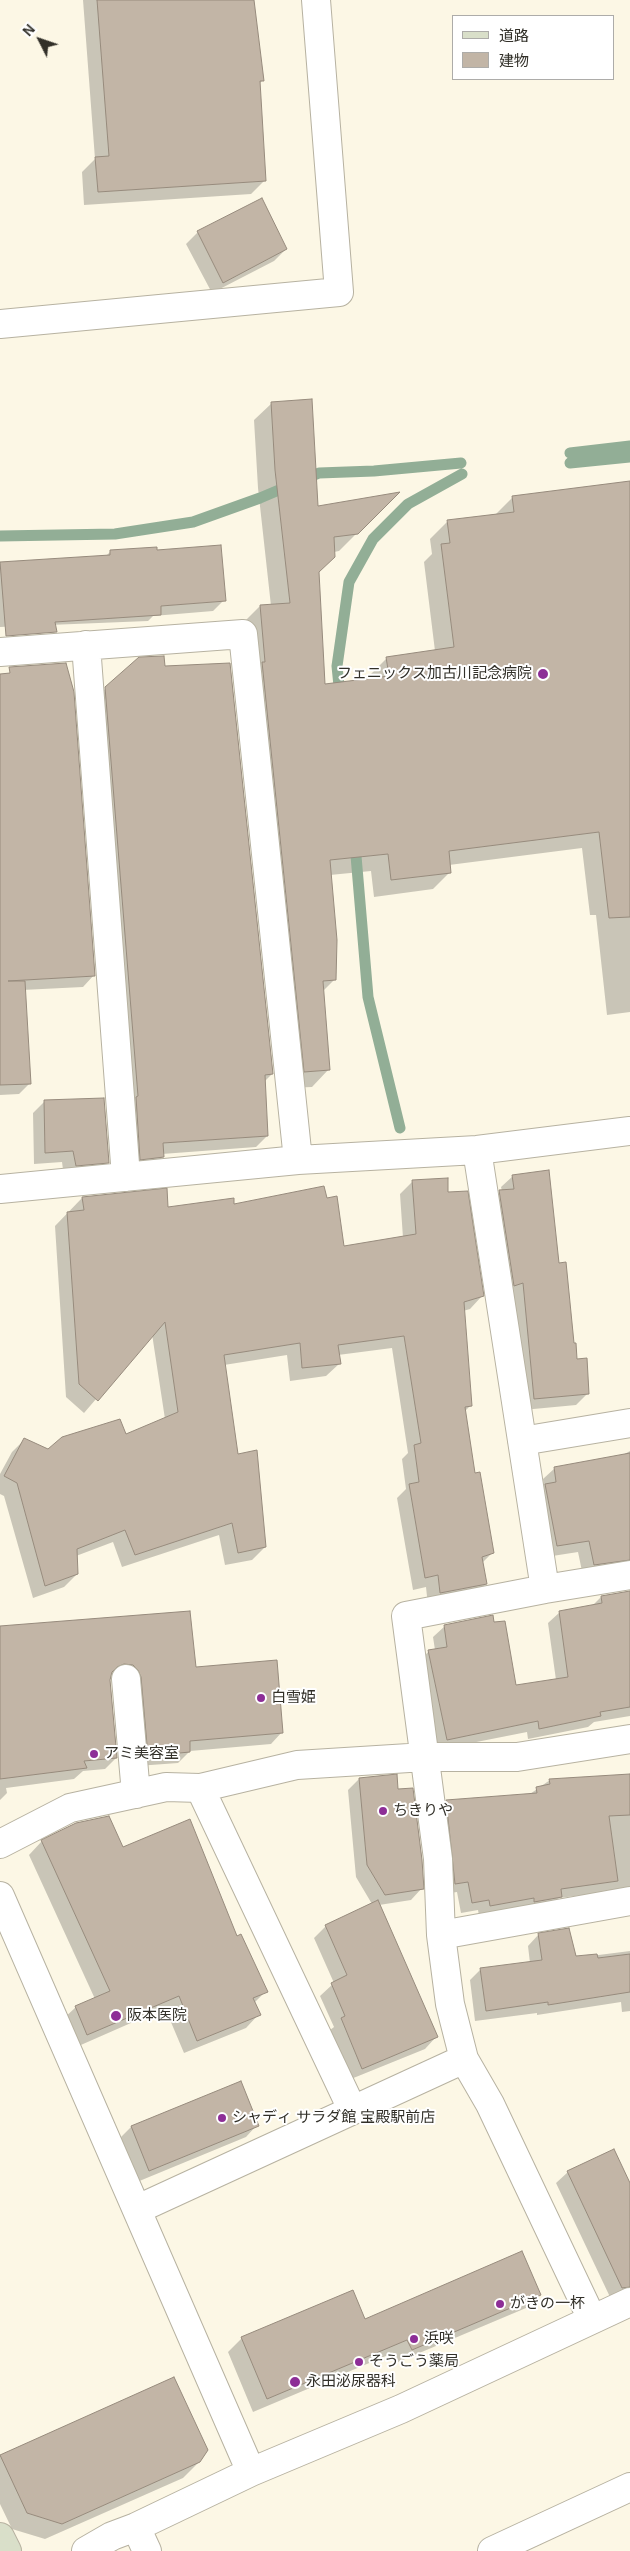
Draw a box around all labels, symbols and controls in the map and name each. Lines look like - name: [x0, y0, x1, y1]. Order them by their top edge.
- north arrow: [15, 15, 65, 65]
- legend: [452, 15, 615, 80]
- text: N: [19, 21, 38, 39]
- text: 道路: [499, 27, 529, 44]
- text: 建物: [499, 52, 529, 69]
- place label: フェニックス加古川記念病院: [337, 665, 532, 683]
- marker: フェニックス加古川記念病院: [536, 667, 550, 681]
- place label: 白雪姫: [271, 1689, 316, 1707]
- marker: 白雪姫: [255, 1692, 267, 1704]
- place label: アミ美容室: [104, 1745, 179, 1763]
- marker: アミ美容室: [88, 1748, 100, 1760]
- place label: ちきりや: [393, 1802, 453, 1820]
- marker: ちきりや: [377, 1805, 389, 1817]
- place label: 阪本医院: [127, 2007, 187, 2025]
- marker: 阪本医院: [109, 2009, 123, 2023]
- place label: シャディ サラダ館 宝殿駅前店: [232, 2109, 435, 2127]
- marker: シャディ サラダ館 宝殿駅前店: [216, 2112, 228, 2124]
- place label: がきの一杯: [510, 2295, 585, 2313]
- marker: がきの一杯: [494, 2298, 506, 2310]
- place label: 浜咲: [424, 2330, 454, 2348]
- marker: 浜咲: [408, 2333, 420, 2345]
- place label: そうごう薬局: [369, 2353, 459, 2371]
- marker: そうごう薬局: [353, 2356, 365, 2368]
- place label: 永田泌尿器科: [306, 2373, 396, 2391]
- marker: 永田泌尿器科: [288, 2375, 302, 2389]

